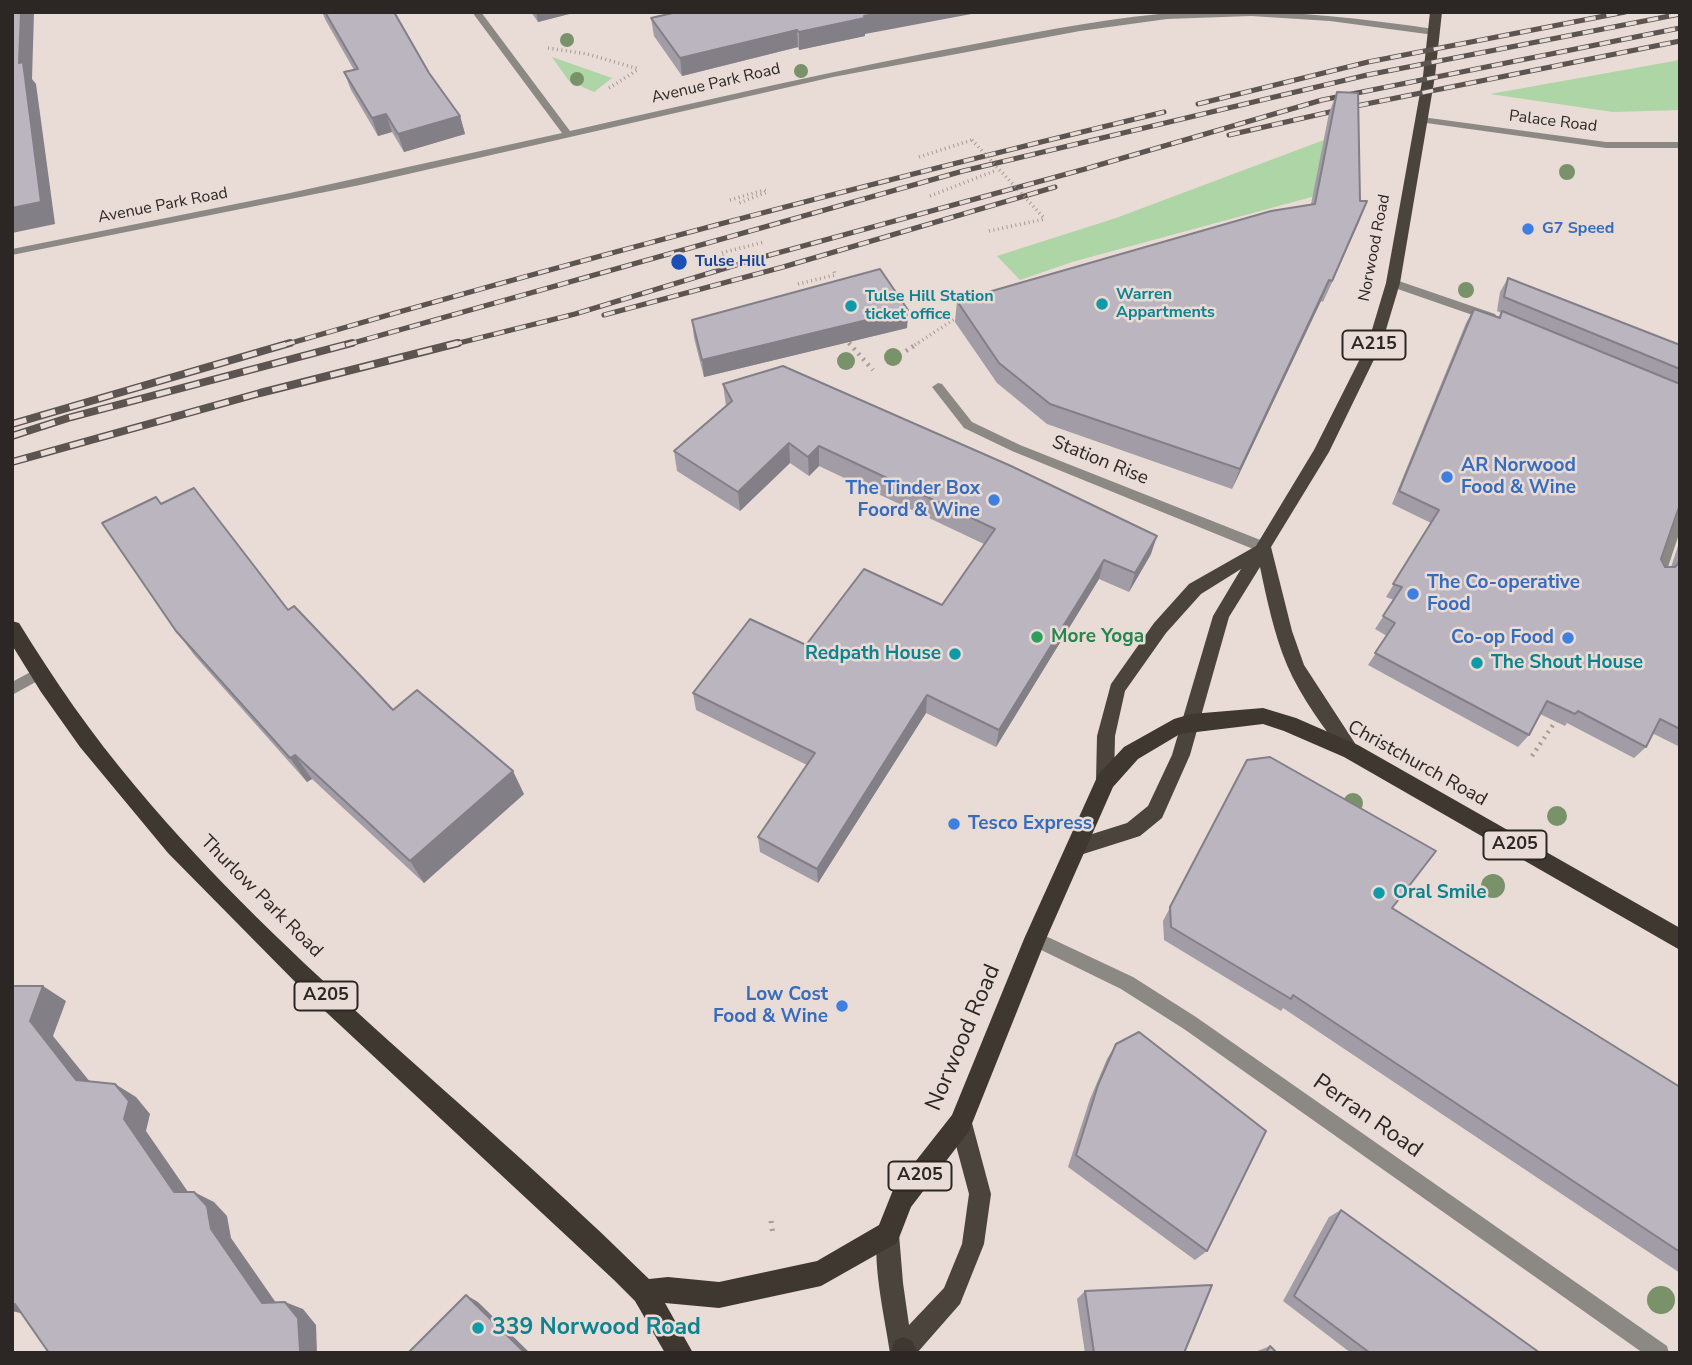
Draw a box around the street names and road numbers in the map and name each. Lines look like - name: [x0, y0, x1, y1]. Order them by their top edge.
- street label: Avenue Park Road: [650, 60, 782, 108]
- street label: Palace Road: [1508, 107, 1598, 137]
- street label: Avenue Park Road: [96, 184, 230, 228]
- street label: Norwood Road: [1355, 193, 1395, 303]
- road number: A215: [1342, 330, 1406, 360]
- street label: Station Rise: [1048, 431, 1152, 491]
- street label: Christchurch Road: [1343, 716, 1491, 812]
- road number: A205: [1484, 830, 1546, 860]
- street label: Thurlow Park Road: [195, 831, 327, 963]
- street label: Norwood Road: [921, 961, 1007, 1115]
- road number: A205: [294, 981, 358, 1010]
- street label: Perran Road: [1307, 1069, 1427, 1165]
- road number: A205: [888, 1162, 951, 1190]

